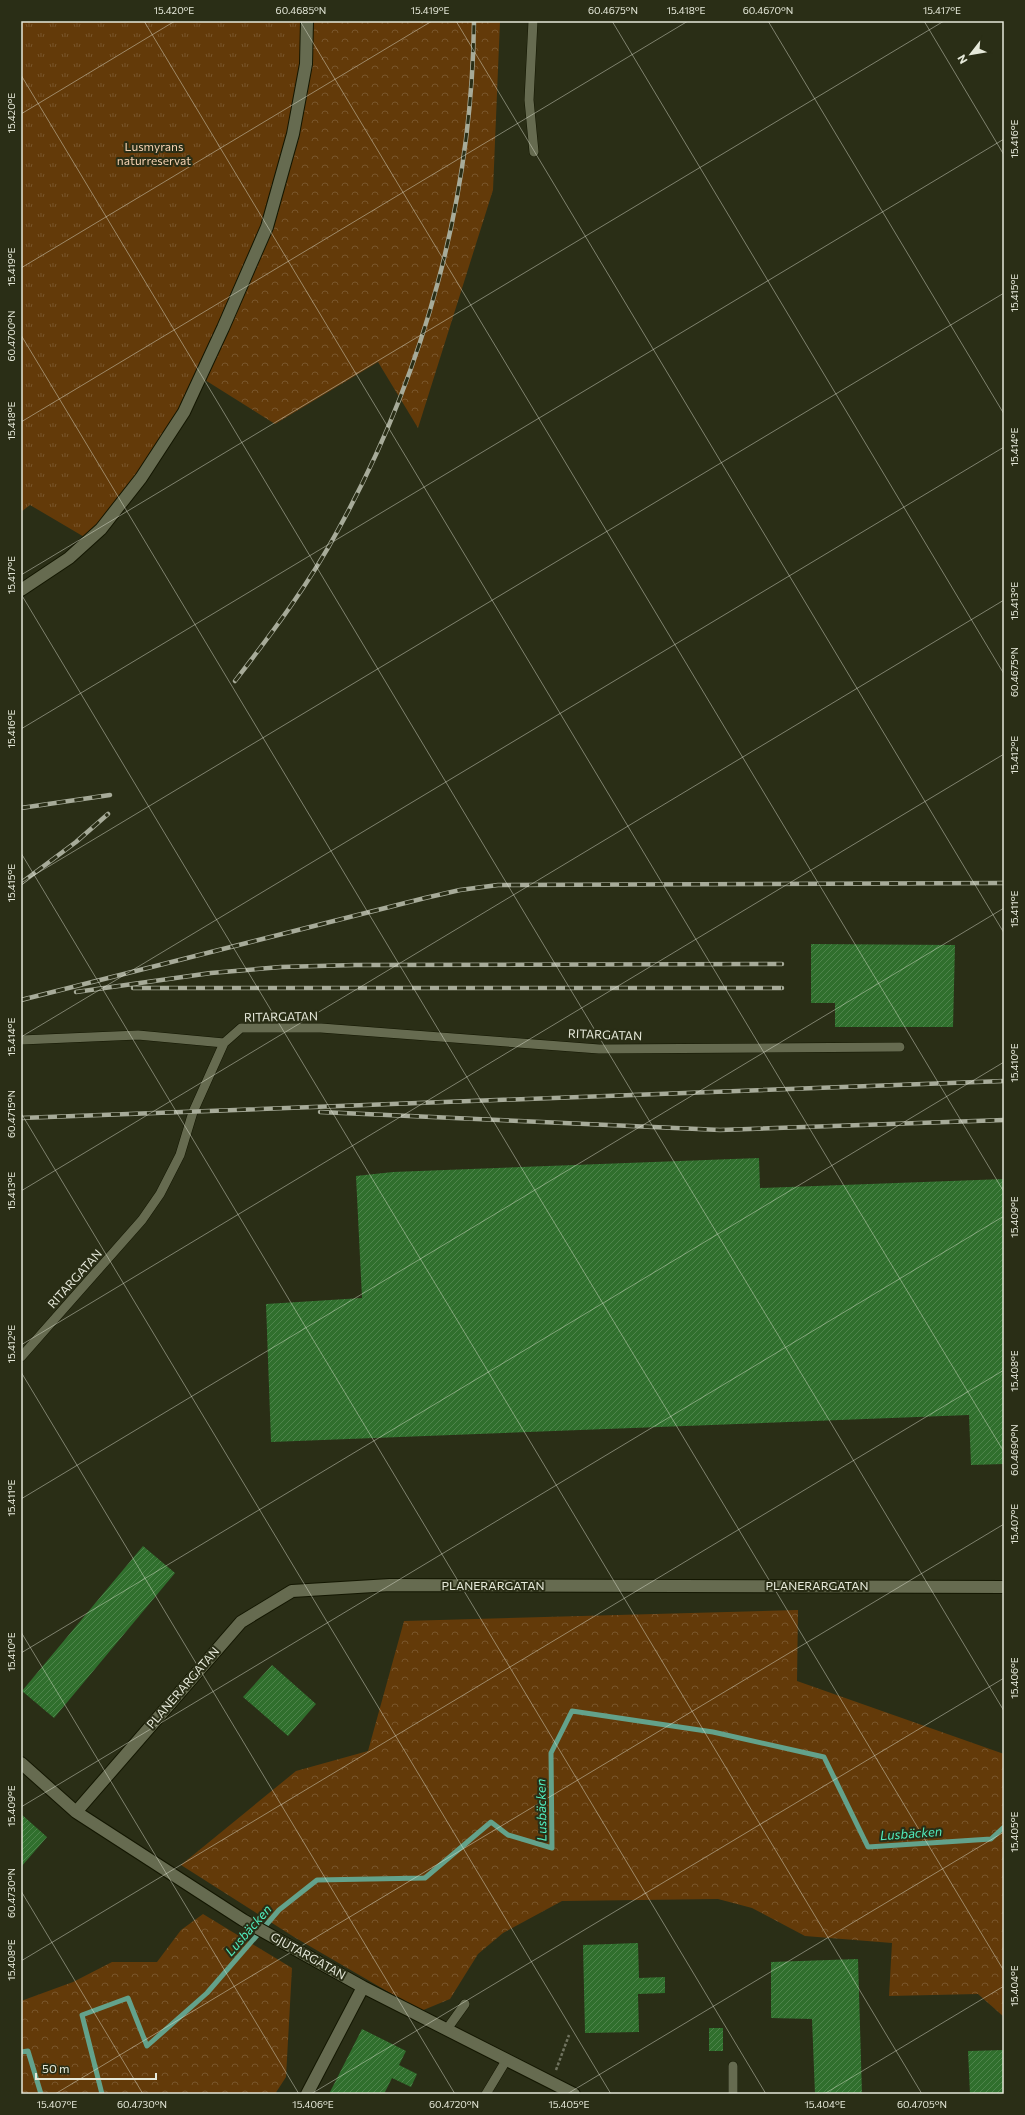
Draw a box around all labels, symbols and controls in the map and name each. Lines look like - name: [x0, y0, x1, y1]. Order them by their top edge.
- text: 15.420°E: [154, 4, 194, 16]
- text: 60.4685°N: [276, 4, 326, 16]
- text: 15.419°E: [411, 4, 449, 16]
- text: 60.4675°N: [588, 4, 638, 16]
- text: 15.418°E: [667, 4, 705, 16]
- text: 60.4670°N: [743, 4, 793, 16]
- text: 15.417°E: [923, 4, 961, 16]
- north arrow: [951, 34, 991, 74]
- text: N: [954, 53, 970, 66]
- text: 15.420°E: [5, 93, 17, 133]
- text: 15.416°E: [1008, 120, 1020, 158]
- park label: Lusmyrans naturreservat: [117, 139, 191, 167]
- text: 15.419°E: [5, 248, 17, 286]
- text: 15.415°E: [1008, 274, 1020, 312]
- text: 60.4700°N: [5, 311, 17, 361]
- text: 15.418°E: [5, 402, 17, 440]
- text: 15.414°E: [1008, 428, 1020, 466]
- text: 15.417°E: [5, 556, 17, 594]
- text: 15.413°E: [1008, 582, 1020, 620]
- text: 60.4675°N: [1008, 647, 1020, 697]
- text: 15.416°E: [5, 710, 17, 748]
- text: 15.412°E: [1008, 736, 1020, 774]
- text: 15.415°E: [5, 864, 17, 902]
- text: 15.411°E: [1008, 890, 1020, 928]
- street label: RITARGATAN: [244, 1008, 318, 1024]
- text: 15.414°E: [5, 1018, 17, 1056]
- street label: RITARGATAN: [568, 1026, 642, 1042]
- text: 15.410°E: [1008, 1043, 1020, 1083]
- text: 60.4715°N: [5, 1090, 17, 1138]
- text: 15.413°E: [5, 1172, 17, 1210]
- text: 15.409°E: [1008, 1196, 1020, 1238]
- street label: RITARGATAN: [44, 1246, 104, 1311]
- text: 15.412°E: [5, 1325, 17, 1363]
- text: 15.408°E: [1008, 1350, 1020, 1392]
- text: 60.4690°N: [1008, 1424, 1020, 1476]
- text: 15.411°E: [5, 1479, 17, 1517]
- text: 15.407°E: [1008, 1504, 1020, 1544]
- street label: PLANERARGATAN: [441, 1578, 545, 1592]
- street label: PLANERARGATAN: [765, 1578, 869, 1592]
- text: 15.410°E: [5, 1632, 17, 1672]
- street label: PLANERARGATAN: [143, 1644, 221, 1731]
- text: 15.406°E: [1008, 1657, 1020, 1699]
- water label: Lusbäcken: [532, 1779, 550, 1841]
- text: 15.409°E: [5, 1785, 17, 1827]
- text: 15.405°E: [1008, 1811, 1020, 1852]
- water label: Lusbäcken: [879, 1823, 943, 1843]
- text: 60.4730°N: [5, 1868, 17, 1918]
- water label: Lusbäcken: [221, 1901, 275, 1959]
- street label: GJUTARGATAN: [268, 1929, 349, 1982]
- text: 15.408°E: [5, 1939, 17, 1981]
- text: 15.404°E: [1008, 1965, 1020, 2007]
- scale bar: [36, 2055, 156, 2081]
- text: 50 m: [42, 2061, 70, 2075]
- text: 15.407°E: [37, 2098, 77, 2110]
- text: 60.4730°N: [117, 2098, 167, 2110]
- text: 15.406°E: [292, 2098, 334, 2110]
- text: 60.4720°N: [429, 2098, 479, 2110]
- text: 15.405°E: [549, 2098, 590, 2110]
- text: 15.404°E: [804, 2098, 846, 2110]
- text: 60.4705°N: [897, 2098, 947, 2110]

